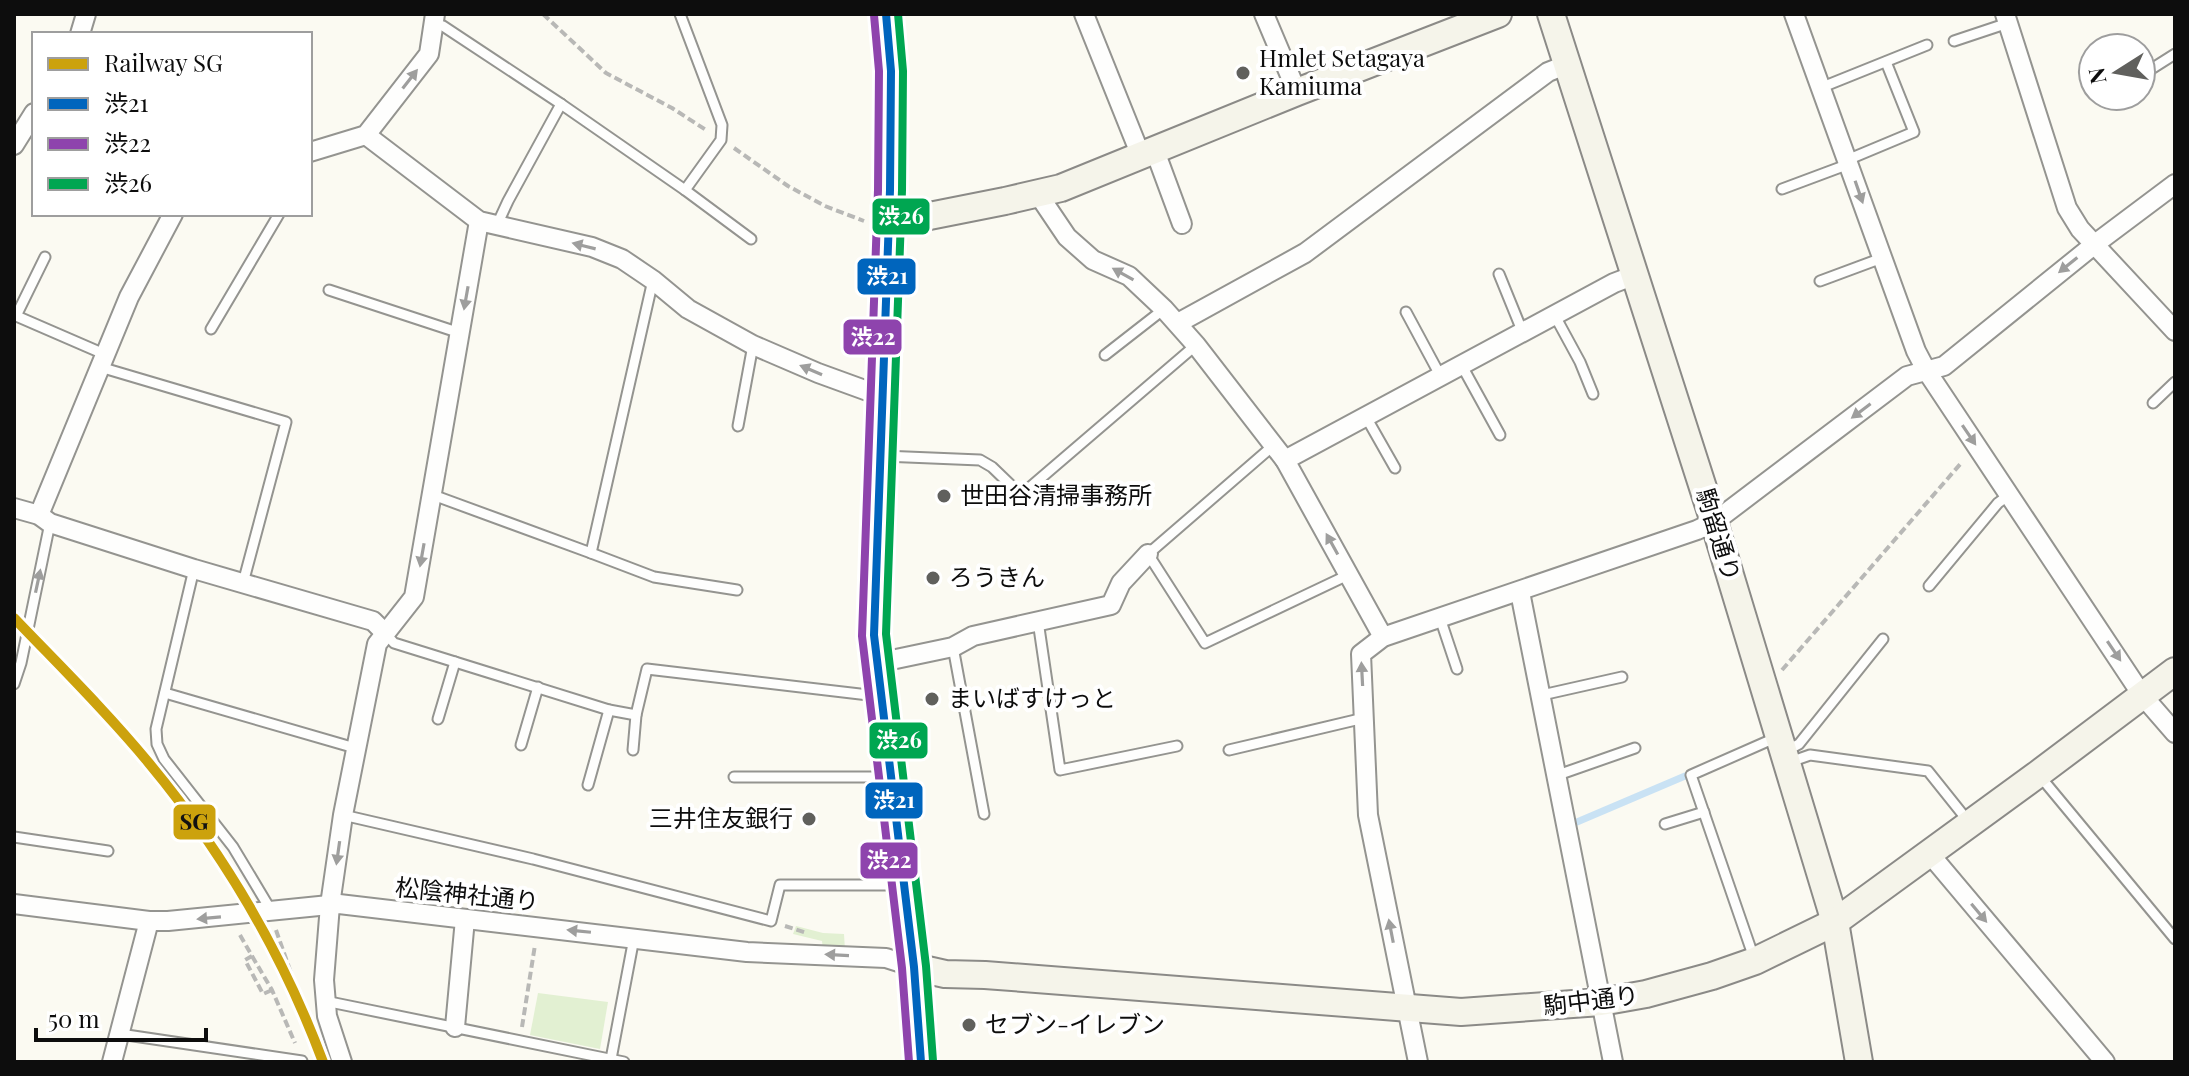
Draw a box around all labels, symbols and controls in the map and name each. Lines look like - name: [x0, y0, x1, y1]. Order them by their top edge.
- legend: [32, 32, 312, 216]
- north arrow: [2077, 32, 2157, 112]
- place label: Hmlet Setagaya Kamiuma: [1259, 41, 1425, 101]
- text: Railway SG: [104, 46, 223, 78]
- marker: Hmlet Setagaya Kamiuma: [1234, 64, 1252, 82]
- text: N: [2080, 65, 2113, 87]
- one-way arrow: [401, 69, 418, 89]
- text: 渋21: [104, 86, 148, 118]
- text: 渋22: [104, 126, 151, 158]
- text: 渋26: [104, 166, 152, 198]
- one-way arrow: [1853, 181, 1865, 205]
- line badge: 渋26: [871, 197, 931, 236]
- text: 渋26: [878, 200, 924, 230]
- one-way arrow: [572, 240, 597, 252]
- one-way arrow: [2059, 256, 2079, 273]
- line badge: 渋21: [856, 257, 917, 296]
- text: 渋21: [866, 260, 908, 290]
- one-way arrow: [1112, 268, 1134, 282]
- one-way arrow: [459, 286, 472, 311]
- line badge: 渋22: [842, 318, 903, 356]
- text: 渋22: [850, 321, 896, 351]
- one-way arrow: [799, 363, 823, 376]
- one-way arrow: [1851, 403, 1871, 419]
- one-way arrow: [1962, 424, 1977, 445]
- place label: 世田谷清掃事務所: [960, 478, 1152, 510]
- street label: 駒留通り: [1691, 484, 1749, 585]
- marker: 世田谷清掃事務所: [935, 487, 953, 505]
- one-way arrow: [1325, 533, 1339, 555]
- one-way arrow: [416, 542, 428, 567]
- place label: ろうきん: [949, 560, 1045, 592]
- one-way arrow: [32, 568, 45, 593]
- marker: ろうきん: [924, 569, 942, 587]
- one-way arrow: [2106, 641, 2121, 662]
- one-way arrow: [1355, 661, 1368, 686]
- place label: まいばすけっと: [948, 681, 1116, 713]
- marker: まいばすけっと: [923, 690, 941, 708]
- line badge: 渋26: [868, 721, 929, 760]
- text: 渋26: [876, 724, 922, 754]
- line badge: 渋21: [864, 781, 924, 820]
- text: 渋21: [873, 784, 915, 814]
- place label: 三井住友銀行: [649, 801, 793, 833]
- line badge: SG: [172, 803, 217, 841]
- text: SG: [179, 806, 209, 836]
- marker: 三井住友銀行: [800, 810, 818, 828]
- one-way arrow: [331, 841, 344, 866]
- line badge: 渋22: [859, 841, 919, 880]
- text: 渋22: [866, 844, 912, 874]
- street label: 松陰神社通り: [394, 870, 540, 916]
- one-way arrow: [1970, 903, 1987, 923]
- one-way arrow: [196, 912, 221, 925]
- one-way arrow: [1384, 918, 1397, 943]
- one-way arrow: [566, 925, 591, 938]
- one-way arrow: [824, 948, 849, 961]
- street label: 駒中通り: [1541, 977, 1640, 1021]
- scale bar: [36, 992, 206, 1042]
- text: 50 m: [48, 1002, 100, 1034]
- place label: セブン-イレブン: [985, 1007, 1165, 1039]
- marker: セブン-イレブン: [960, 1016, 978, 1034]

